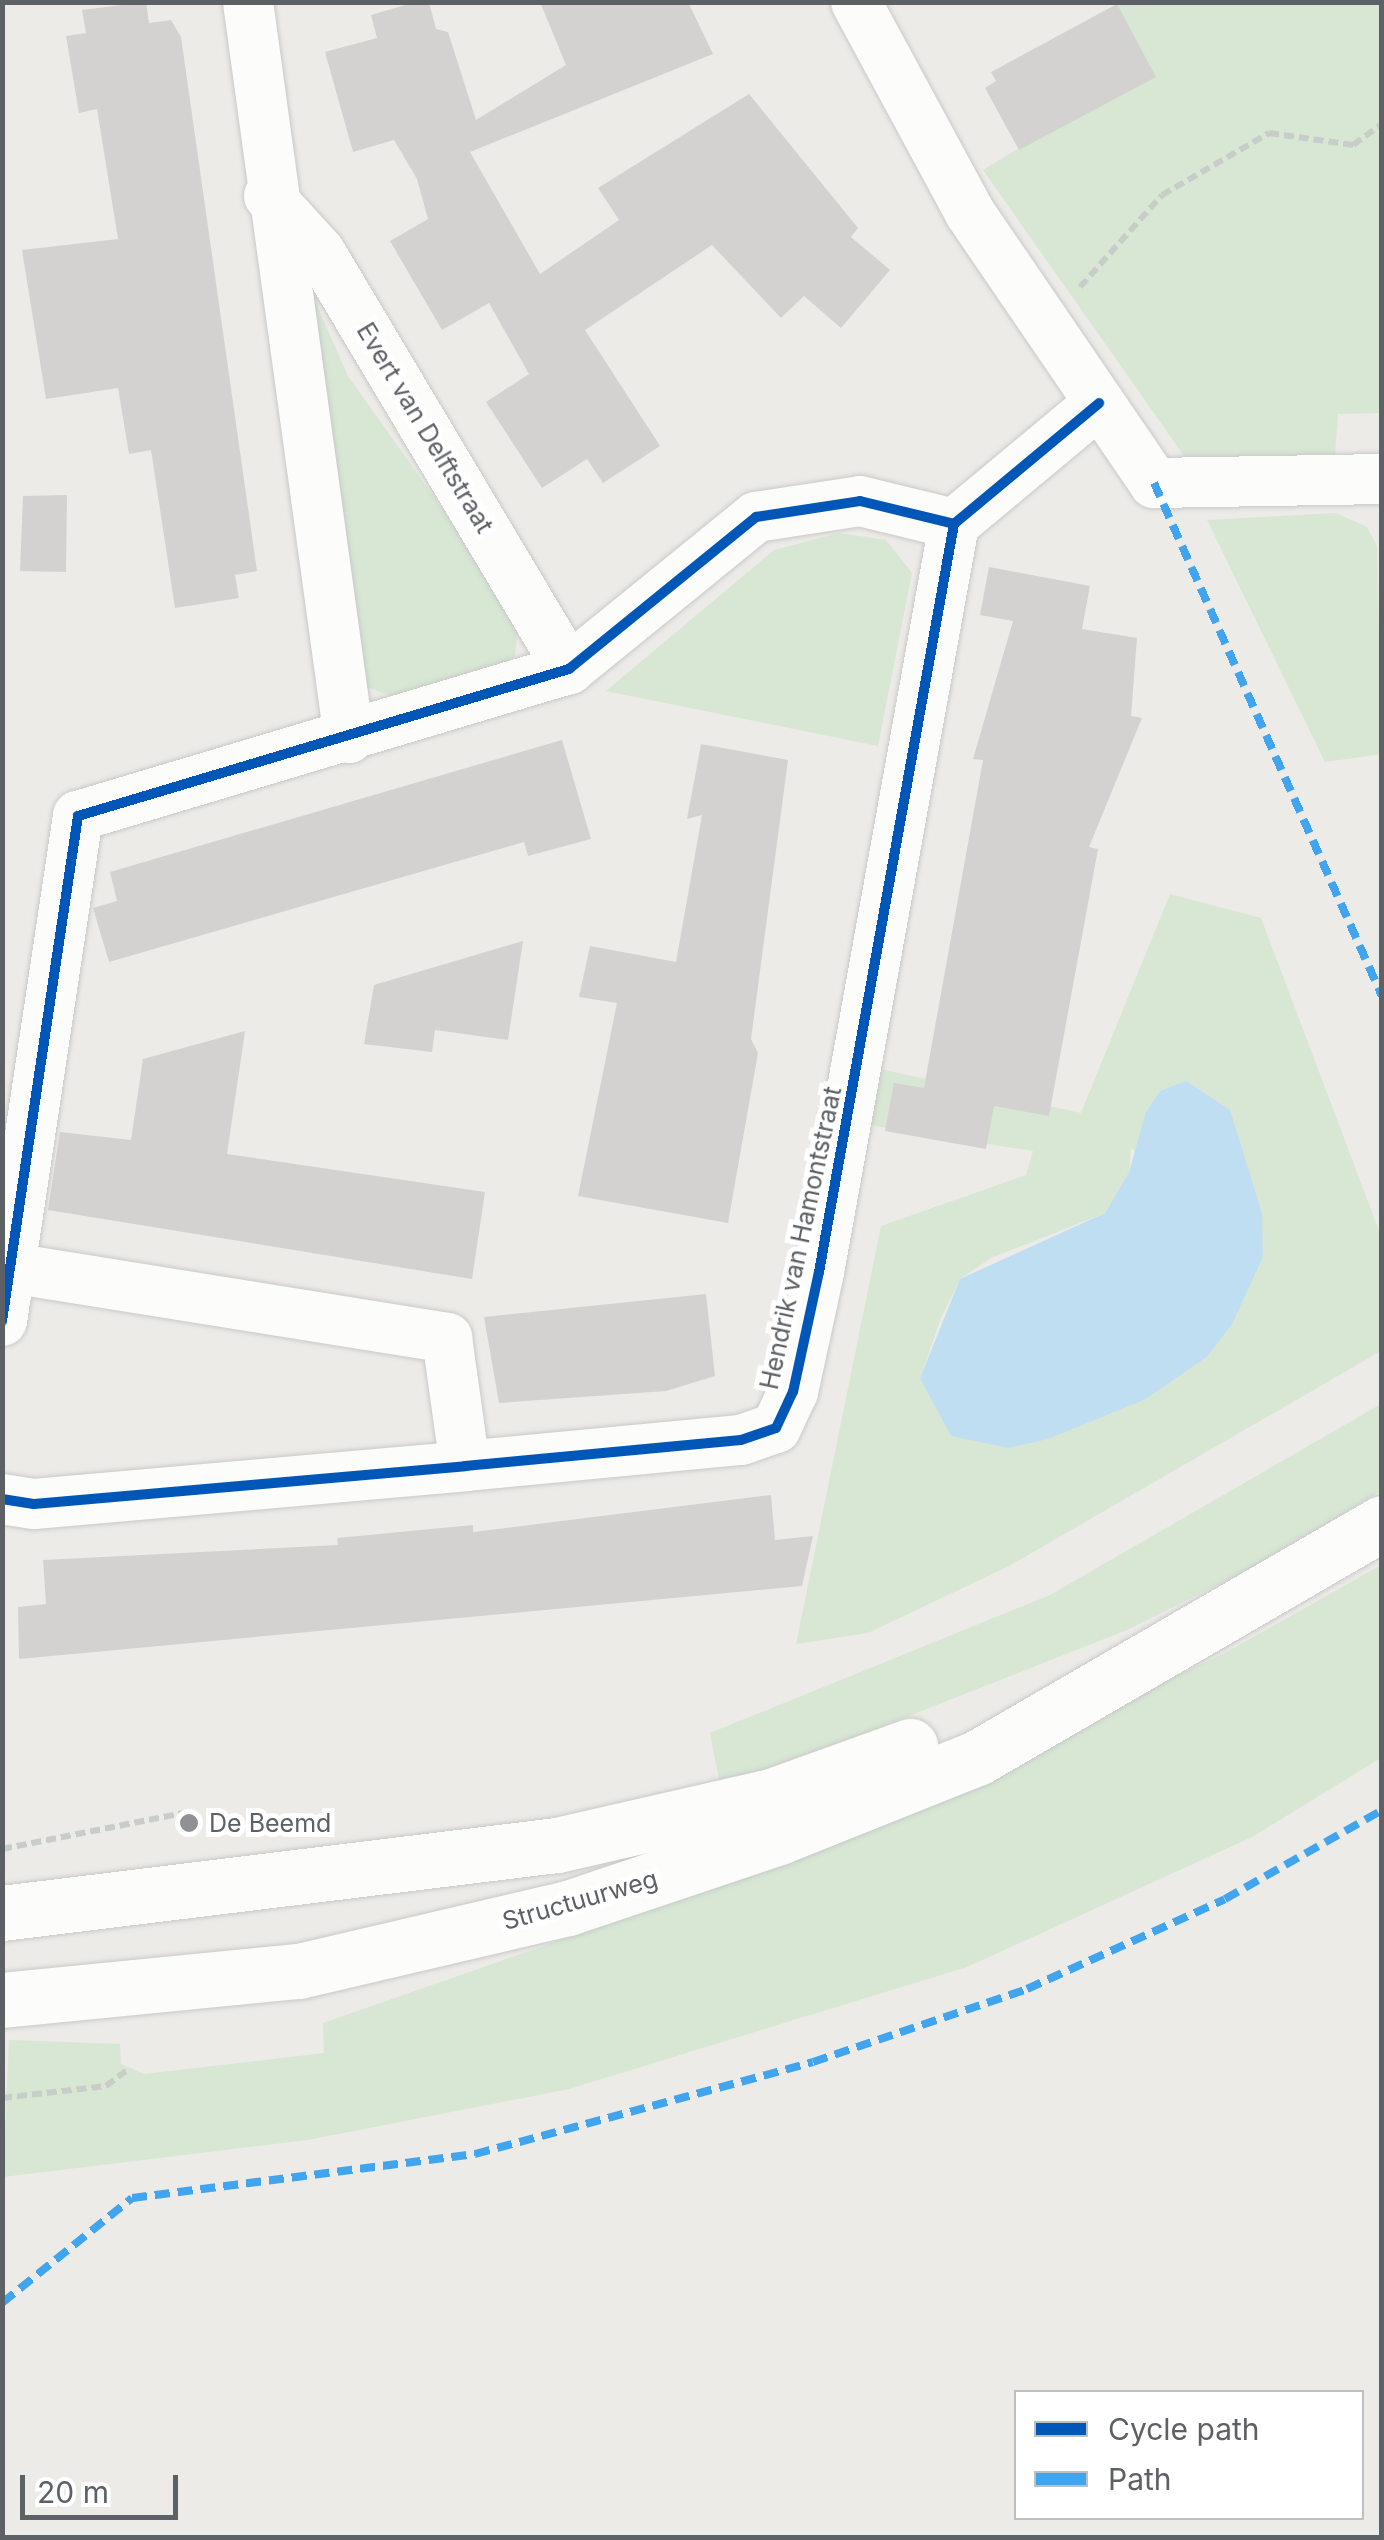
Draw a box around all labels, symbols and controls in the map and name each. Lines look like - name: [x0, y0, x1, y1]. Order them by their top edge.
- street label: Evert van Delftstraat: [350, 317, 500, 539]
- street label: Hendrik van Hamontstraat: [754, 1084, 848, 1392]
- place label: De Beemd: [209, 1808, 331, 1838]
- marker: De Beemd: [178, 1812, 200, 1834]
- street label: Structuurweg: [499, 1864, 661, 1936]
- legend: [1014, 2390, 1364, 2520]
- text: Cycle path: [1108, 2411, 1260, 2447]
- scale bar: [25, 2455, 182, 2517]
- text: Path: [1108, 2461, 1172, 2497]
- text: 20 m: [37, 2474, 109, 2510]

